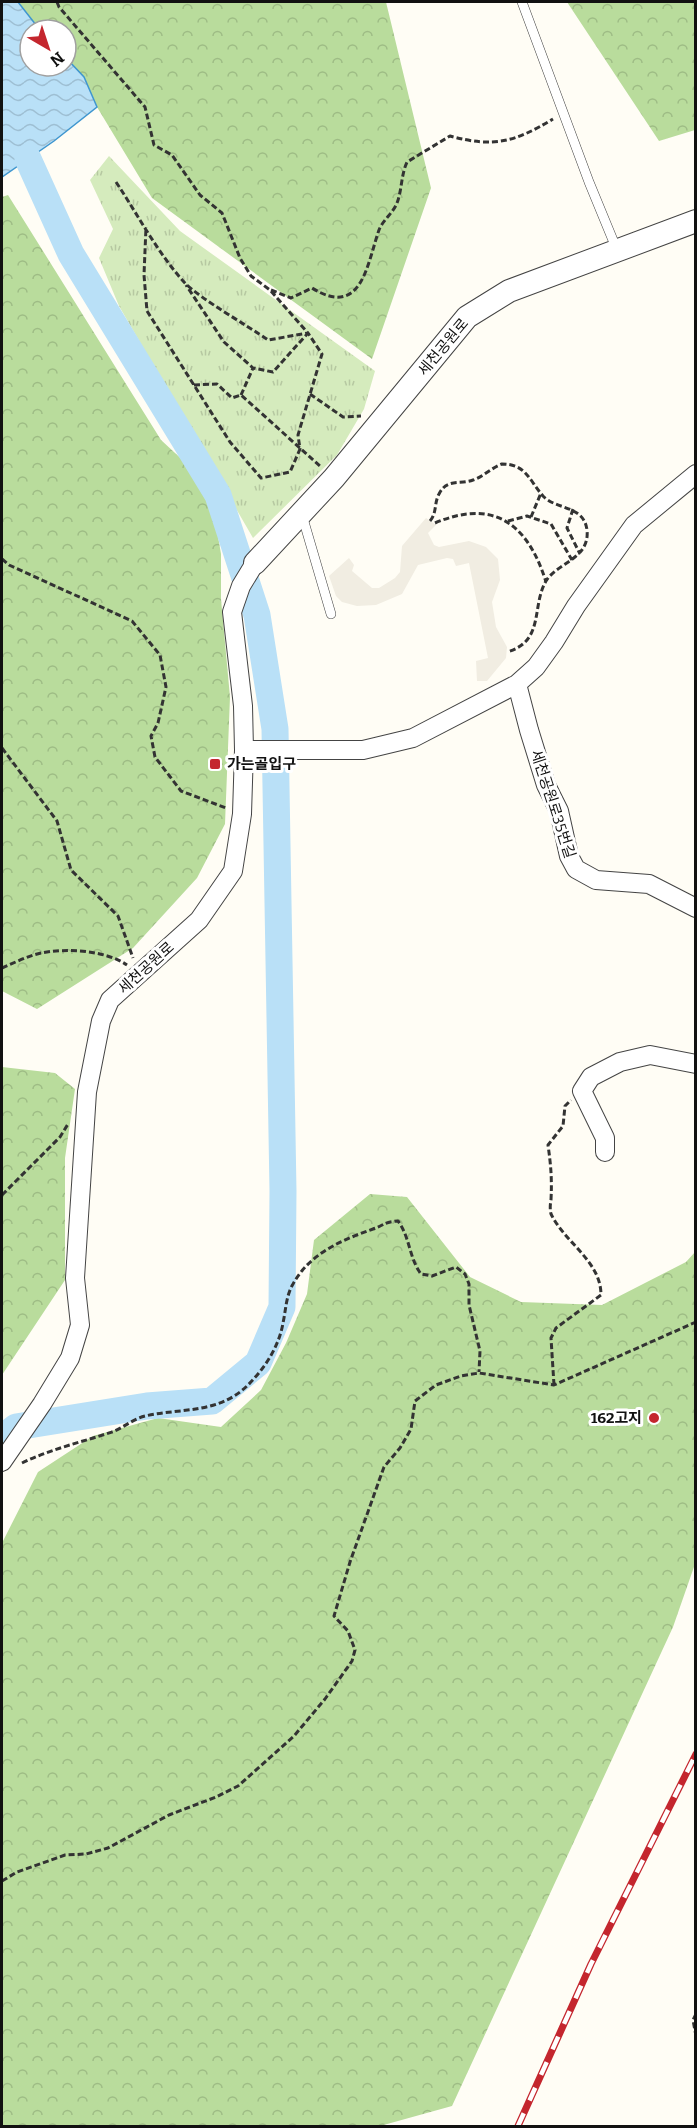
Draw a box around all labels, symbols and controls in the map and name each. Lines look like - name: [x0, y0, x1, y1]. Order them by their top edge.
- north arrow: [18, 18, 78, 78]
- text: N: [46, 48, 68, 71]
- street label: 세천공원로: [414, 315, 472, 379]
- street label: 세천공원로35번길: [527, 747, 579, 861]
- place label: 가는골입구: [227, 755, 296, 773]
- marker: 가는골입구: [208, 757, 222, 771]
- street label: 세천공원로: [114, 938, 178, 998]
- place label: 162고지: [591, 1409, 642, 1427]
- marker: 162고지: [647, 1411, 661, 1425]

